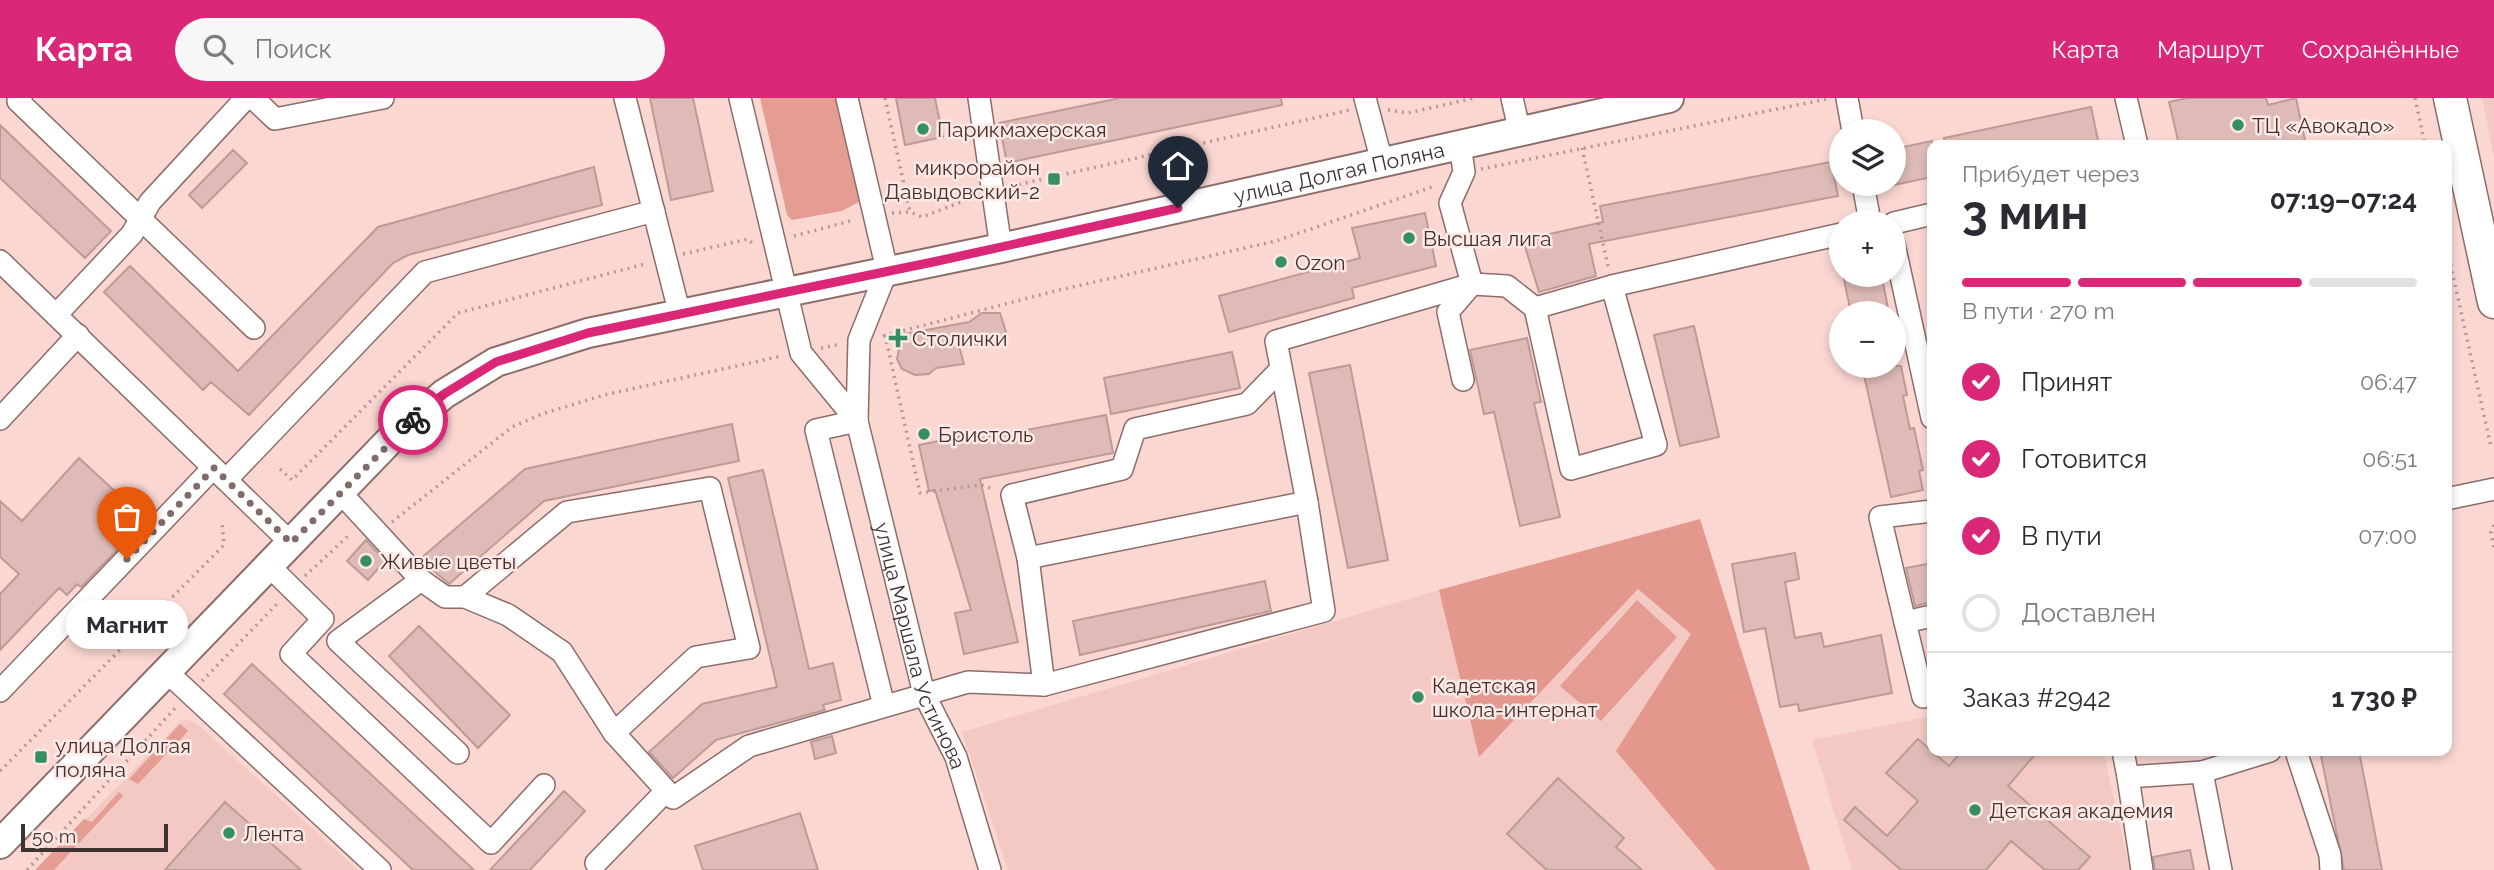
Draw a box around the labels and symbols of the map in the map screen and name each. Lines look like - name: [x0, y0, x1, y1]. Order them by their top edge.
- place label: ТЦ «Авокадо»: [2252, 113, 2395, 138]
- place label: Парикмахерская: [937, 117, 1107, 142]
- marker: ТЦ «Авокадо»: [2230, 117, 2246, 133]
- marker: Парикмахерская: [915, 121, 931, 137]
- pin: [1148, 136, 1208, 208]
- street label: улица Долгая Поляна: [1231, 136, 1447, 208]
- place label: микрорайон Давыдовский-2: [884, 155, 1040, 204]
- marker: микрорайон Давыдовский-2: [1046, 171, 1062, 187]
- place label: Высшая лига: [1423, 226, 1552, 251]
- marker: Высшая лига: [1401, 230, 1417, 246]
- place label: Ozon: [1295, 250, 1346, 275]
- marker: Ozon: [1273, 254, 1289, 270]
- place label: Столички: [912, 326, 1008, 351]
- marker: Столички: [890, 330, 906, 346]
- courier: [378, 385, 448, 455]
- place label: Бристоль: [938, 422, 1033, 447]
- marker: Бристоль: [916, 426, 932, 442]
- pin: [97, 487, 157, 559]
- street label: улица Маршала Устинова: [870, 520, 971, 772]
- place label: Живые цветы: [380, 549, 516, 574]
- marker: Живые цветы: [358, 553, 374, 569]
- callout: Магнит: [66, 601, 188, 650]
- place label: Кадетская школа-интернат: [1432, 673, 1597, 722]
- marker: Кадетская школа-интернат: [1410, 689, 1426, 705]
- place label: улица Долгая поляна: [55, 733, 191, 782]
- marker: улица Долгая поляна: [33, 749, 49, 765]
- place label: Детская академия: [1989, 798, 2174, 823]
- marker: Детская академия: [1967, 802, 1983, 818]
- scale bar: [21, 821, 168, 853]
- place label: Лента: [243, 821, 304, 846]
- marker: Лента: [221, 825, 237, 841]

